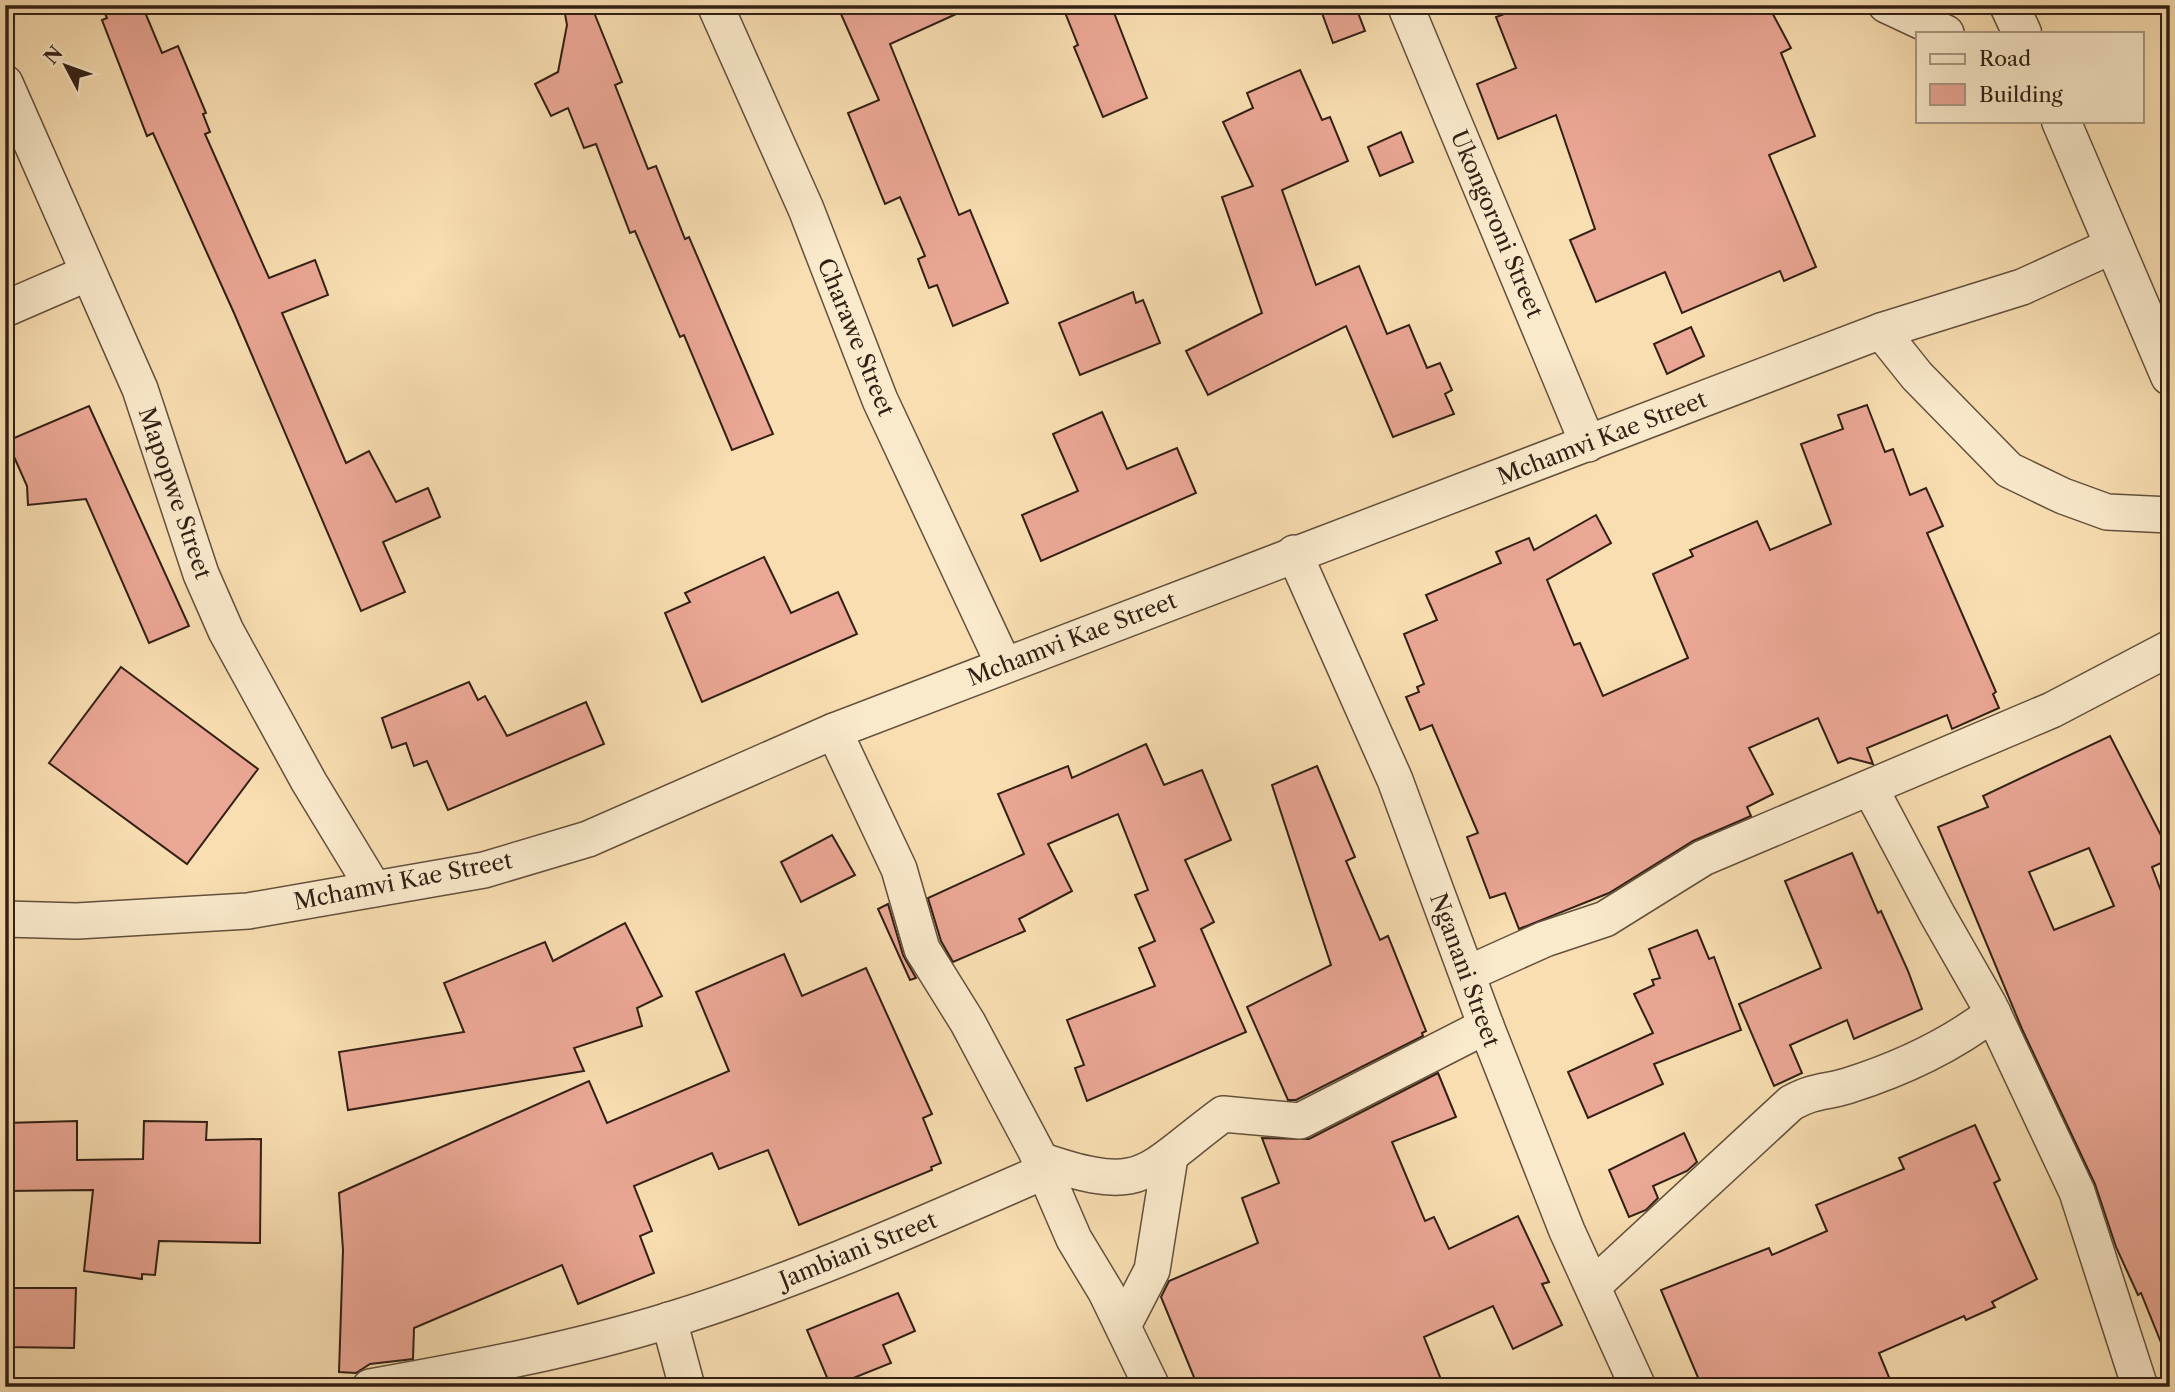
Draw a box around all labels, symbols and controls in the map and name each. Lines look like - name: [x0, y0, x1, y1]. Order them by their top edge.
- north arrow: [32, 32, 102, 102]
- legend: [1916, 32, 2144, 122]
- text: N: [39, 41, 68, 69]
- text: Road: [1979, 46, 2031, 71]
- text: Building: [1979, 82, 2064, 107]
- street label: Ukongoroni Street: [1445, 126, 1549, 322]
- street label: Charawe Street: [812, 254, 900, 420]
- street label: Mchamvi Kae Street: [1493, 385, 1711, 491]
- street label: Mapopwe Street: [133, 403, 217, 583]
- street label: Mchamvi Kae Street: [963, 586, 1181, 692]
- street label: Mchamvi Kae Street: [291, 846, 515, 916]
- street label: Nganani Street: [1424, 889, 1506, 1051]
- street label: Jambiani Street: [773, 1206, 941, 1295]

